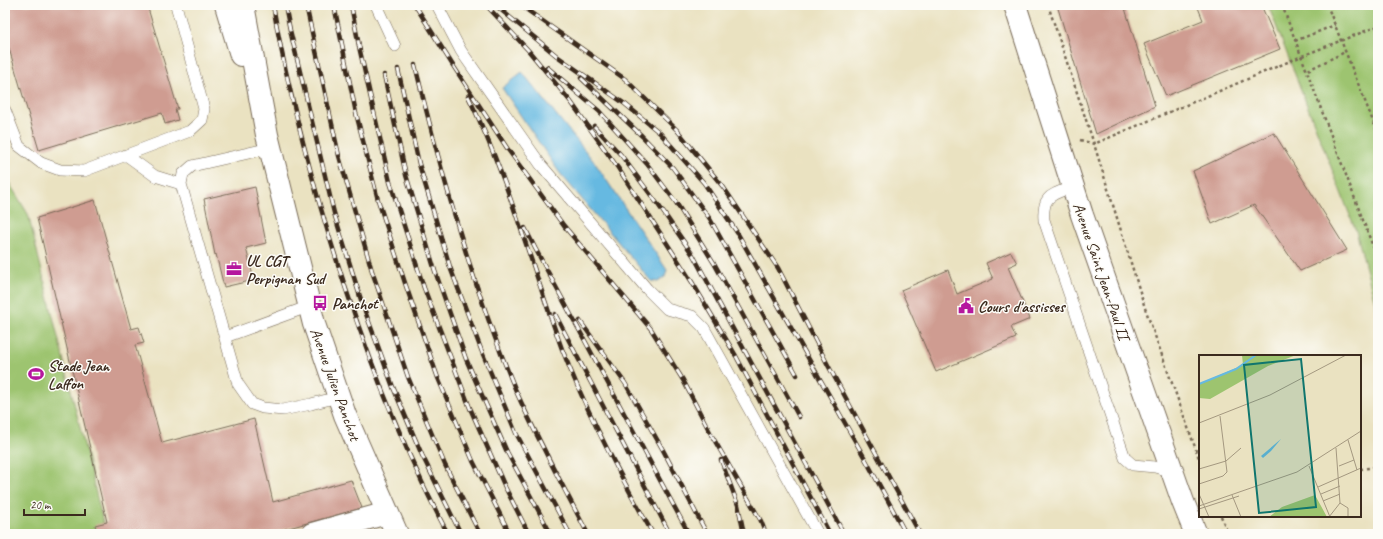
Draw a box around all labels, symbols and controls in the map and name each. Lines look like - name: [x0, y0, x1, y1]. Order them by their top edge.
- street label: Avenue Saint Jean-Paul II: [1068, 200, 1135, 346]
- place label: UL CGT Perpignan Sud: [246, 251, 327, 289]
- office icon: UL CGT Perpignan Sud: [225, 260, 243, 278]
- bus stop icon: Panchot: [311, 294, 329, 312]
- place label: Panchot: [332, 294, 379, 314]
- public building icon: Cours d'assisses: [957, 297, 975, 315]
- place label: Cours d'assisses: [978, 297, 1067, 317]
- street label: Avenue Julien Panchot: [305, 325, 365, 445]
- inset map: [1199, 355, 1361, 517]
- place label: Stade Jean Laffon: [48, 356, 111, 394]
- sports icon: Stade Jean Laffon: [27, 365, 45, 383]
- scale bar: [24, 491, 85, 517]
- text: 20 m: [30, 497, 52, 513]

